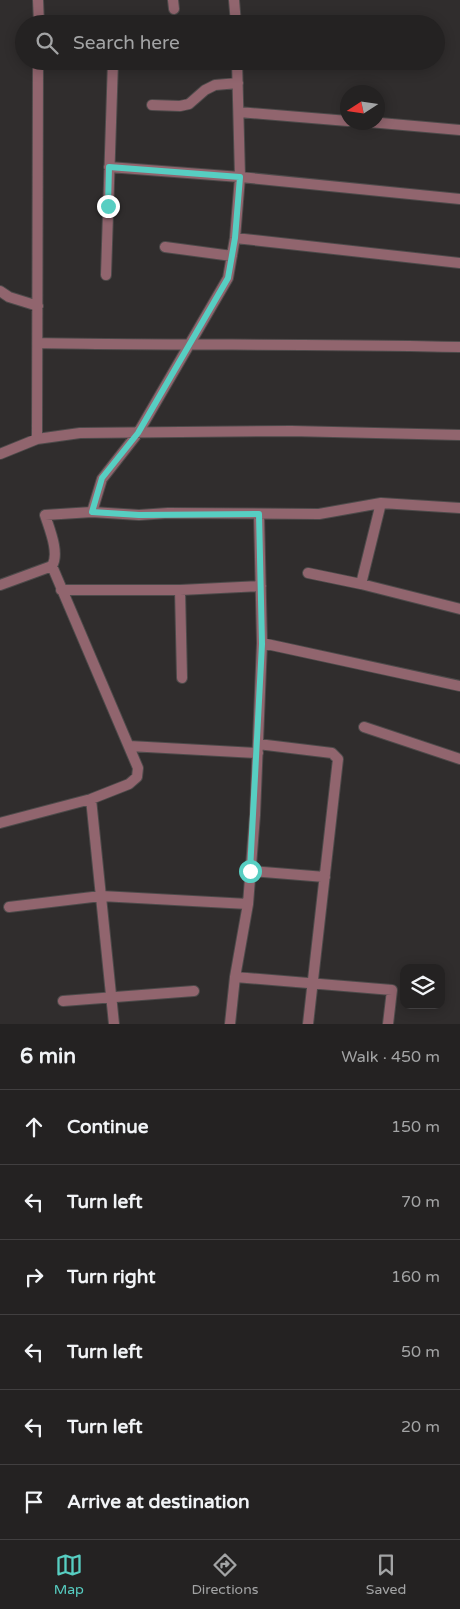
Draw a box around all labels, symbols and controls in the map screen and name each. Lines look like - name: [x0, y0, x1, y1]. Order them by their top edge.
- search box: [15, 15, 445, 70]
- icon: search: [33, 29, 61, 57]
- text: Search here: [73, 32, 180, 54]
- north arrow: [340, 85, 385, 130]
- route end: [97, 195, 120, 218]
- route start: [239, 860, 262, 883]
- map controls: [400, 964, 445, 1009]
- button: layers: [400, 964, 445, 1009]
- text: 6 min: [20, 1044, 76, 1069]
- text: Walk · 450 m: [341, 1047, 440, 1067]
- icon: ahead: [20, 1113, 48, 1141]
- text: Continue: [67, 1116, 149, 1138]
- text: 150 m: [391, 1117, 440, 1137]
- icon: left: [20, 1188, 48, 1216]
- text: Turn left: [67, 1191, 143, 1213]
- text: 70 m: [401, 1192, 440, 1212]
- icon: right: [20, 1263, 48, 1291]
- text: Turn right: [67, 1266, 155, 1288]
- text: 160 m: [391, 1267, 440, 1287]
- icon: left: [20, 1338, 48, 1366]
- text: Turn left: [67, 1341, 143, 1363]
- text: 50 m: [401, 1342, 440, 1362]
- icon: left: [20, 1413, 48, 1441]
- text: Turn left: [67, 1416, 143, 1438]
- text: 20 m: [401, 1417, 440, 1437]
- icon: arrive: [20, 1488, 48, 1516]
- text: Arrive at destination: [67, 1491, 250, 1513]
- tab: Map: [54, 1551, 84, 1598]
- tab: Directions: [191, 1551, 258, 1598]
- tab: Saved: [366, 1551, 406, 1598]

